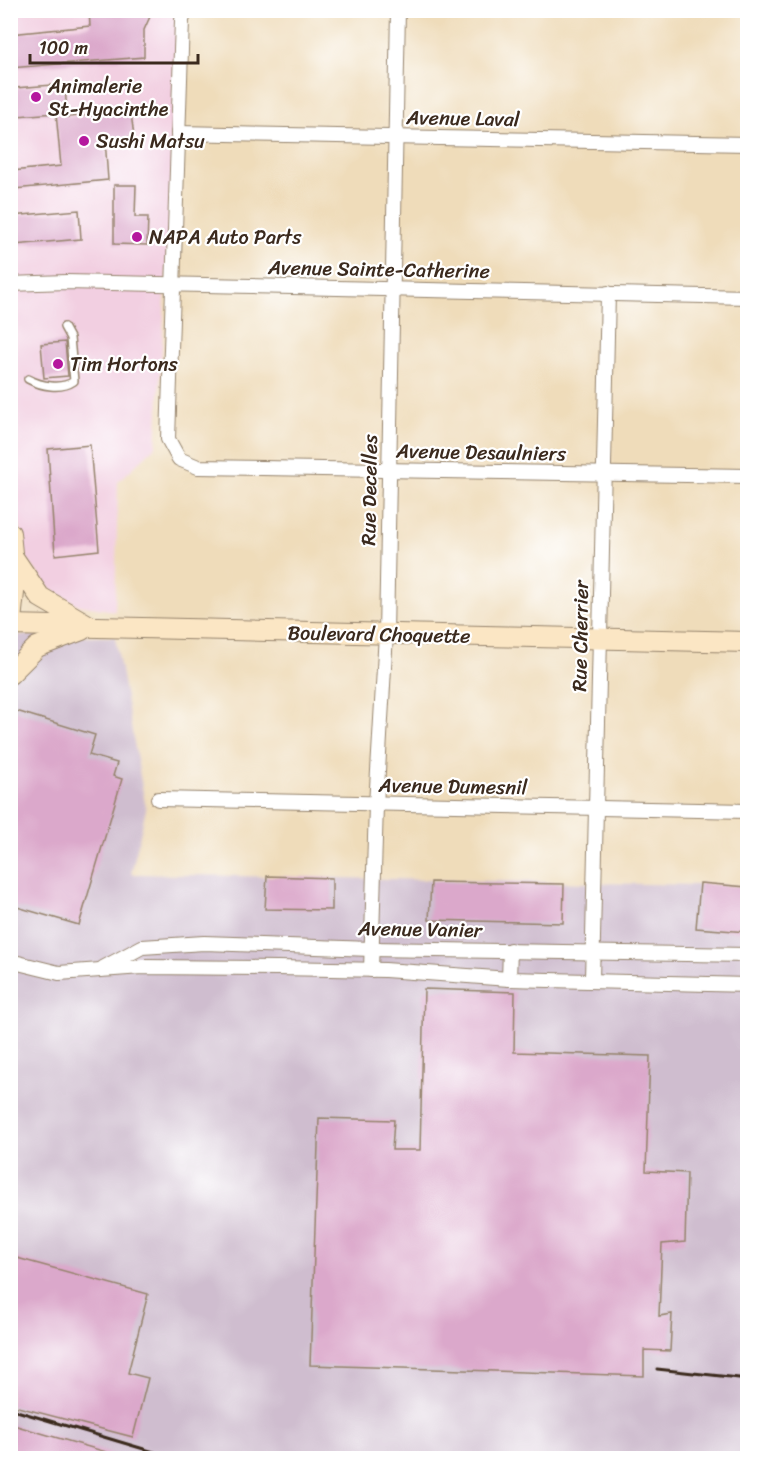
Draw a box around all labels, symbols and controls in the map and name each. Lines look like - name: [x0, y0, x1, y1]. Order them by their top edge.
- scale bar: [30, 27, 198, 65]
- text: 100 m: [39, 32, 88, 64]
- place label: Animalerie St-Hyacinthe: [47, 69, 169, 127]
- marker: Animalerie St-Hyacinthe: [29, 90, 43, 104]
- street label: Avenue Laval: [405, 100, 521, 137]
- place label: Sushi Matsu: [96, 124, 205, 159]
- marker: Sushi Matsu: [77, 134, 91, 148]
- place label: NAPA Auto Parts: [149, 220, 302, 255]
- marker: NAPA Auto Parts: [130, 230, 144, 244]
- street label: Avenue Sainte-Catherine: [267, 250, 490, 289]
- place label: Tim Hortons: [70, 347, 178, 382]
- marker: Tim Hortons: [51, 357, 65, 371]
- street label: Rue Decelles: [351, 433, 388, 546]
- street label: Avenue Desaulniers: [395, 434, 567, 471]
- street label: Rue Cherrier: [562, 578, 599, 692]
- street label: Boulevard Choquette: [287, 615, 471, 654]
- street label: Avenue Dumesnil: [377, 768, 528, 805]
- street label: Avenue Vanier: [357, 911, 484, 948]

